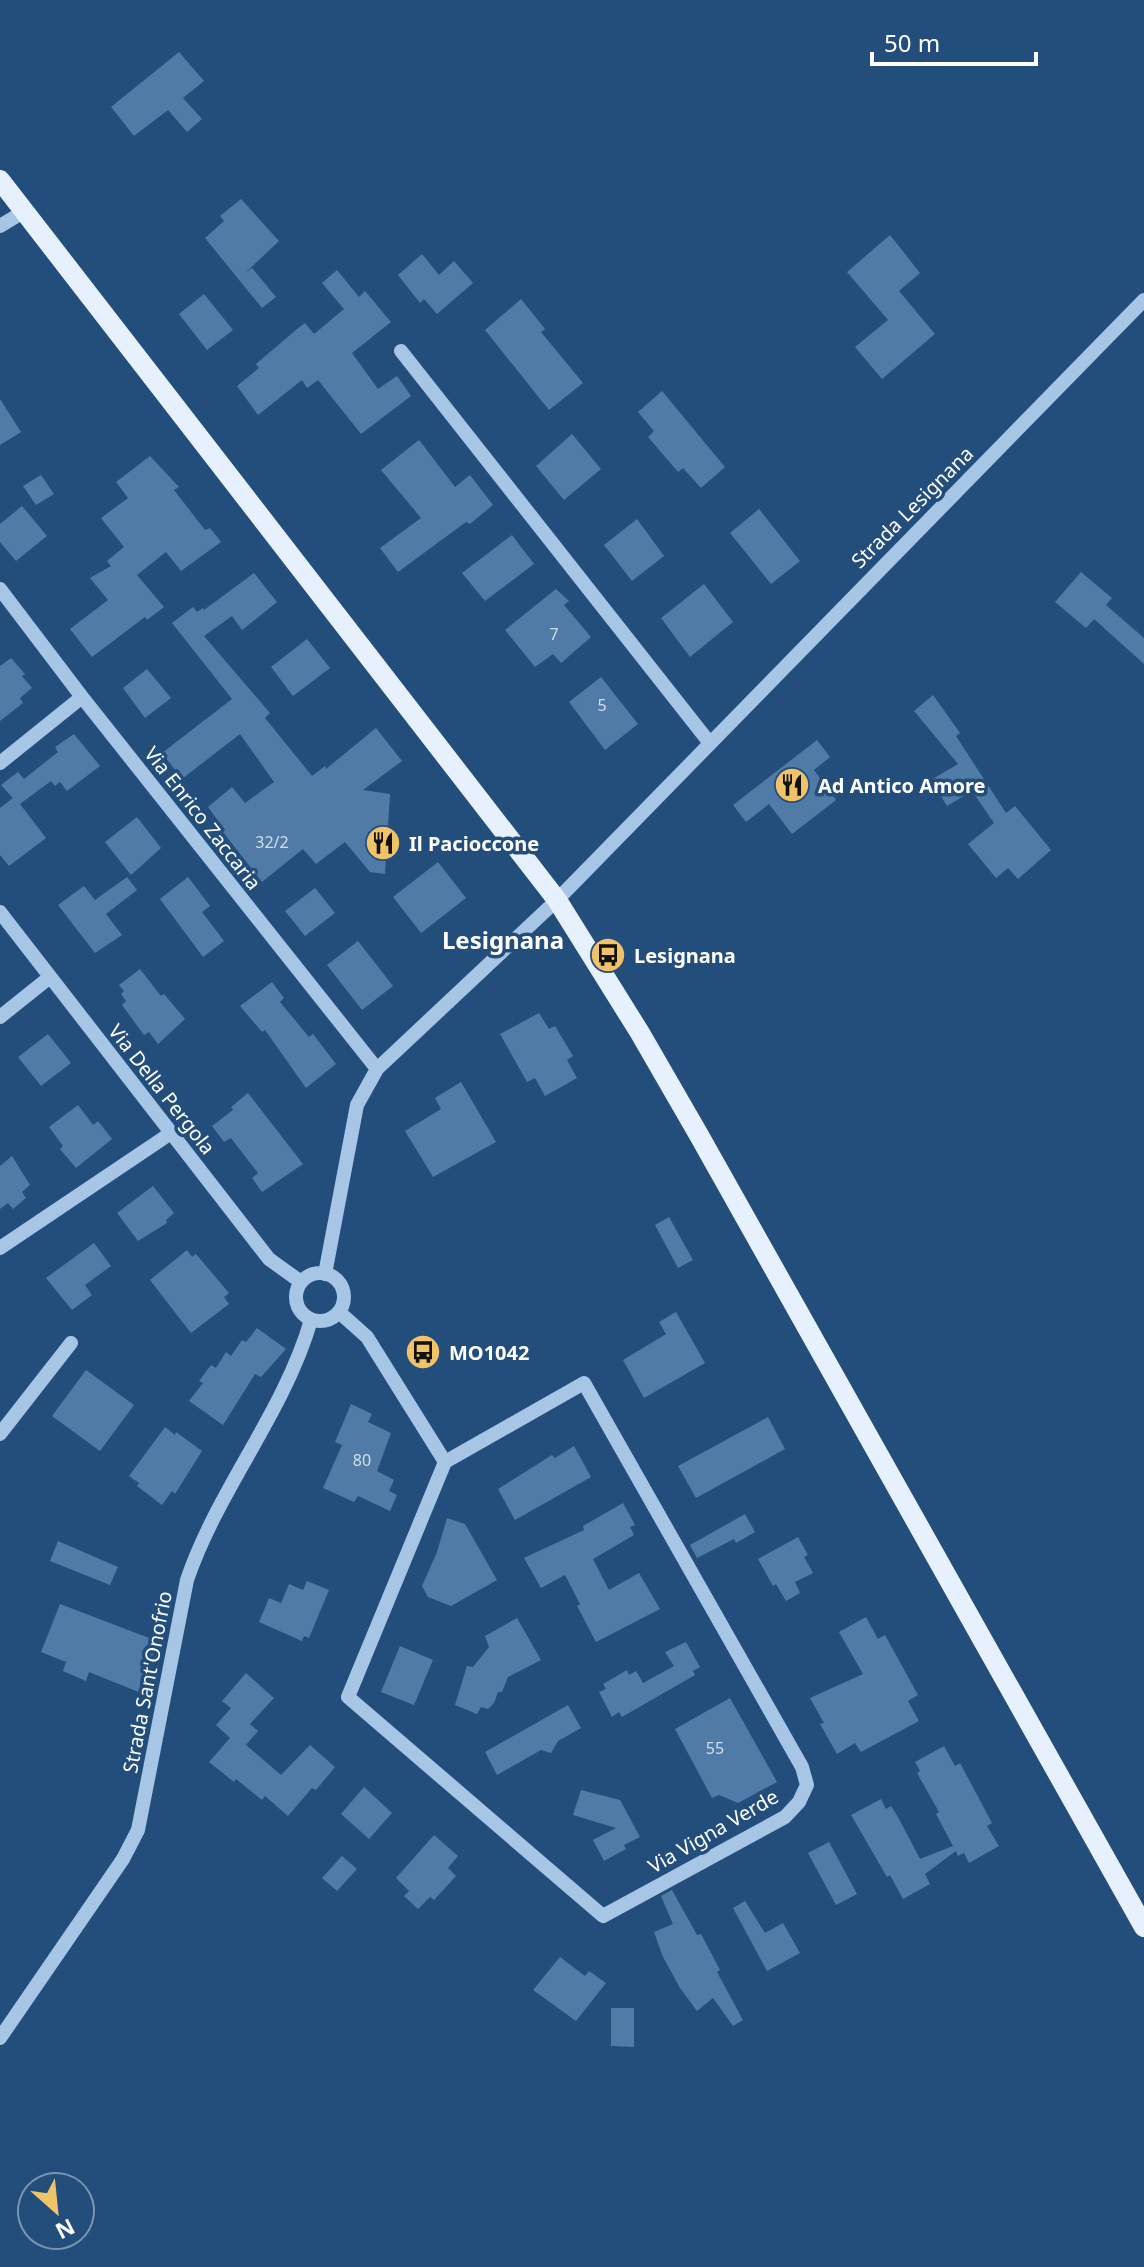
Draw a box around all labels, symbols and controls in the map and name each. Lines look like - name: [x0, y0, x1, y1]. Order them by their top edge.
- scale bar: [872, 16, 1036, 66]
- text: 50 m: [884, 26, 940, 59]
- street label: Strada Lesignana: [845, 440, 979, 574]
- house number: 7: [549, 623, 559, 645]
- house number: 5: [597, 694, 607, 716]
- street label: Via Enrico Zaccaria: [138, 741, 268, 895]
- restaurant icon: Ad Antico Amore: [773, 766, 811, 804]
- place label: Ad Antico Amore: [818, 772, 986, 799]
- restaurant icon: Il Pacioccone: [364, 824, 402, 862]
- place label: Il Pacioccone: [409, 830, 539, 857]
- house number: 32/2: [255, 831, 289, 853]
- district label: Lesignana: [442, 923, 564, 956]
- bus stop icon: Lesignana: [589, 936, 627, 974]
- place label: Lesignana: [634, 942, 736, 969]
- street label: Via Della Pergola: [103, 1018, 221, 1160]
- bus stop icon: MO1042: [404, 1333, 442, 1371]
- place label: MO1042: [449, 1339, 529, 1366]
- house number: 80: [353, 1449, 371, 1471]
- street label: Strada Sant'Onofrio: [116, 1589, 178, 1775]
- house number: 55: [706, 1737, 724, 1759]
- street label: Via Vigna Verde: [643, 1783, 783, 1879]
- north arrow: [16, 2171, 96, 2251]
- text: N: [51, 2212, 80, 2247]

